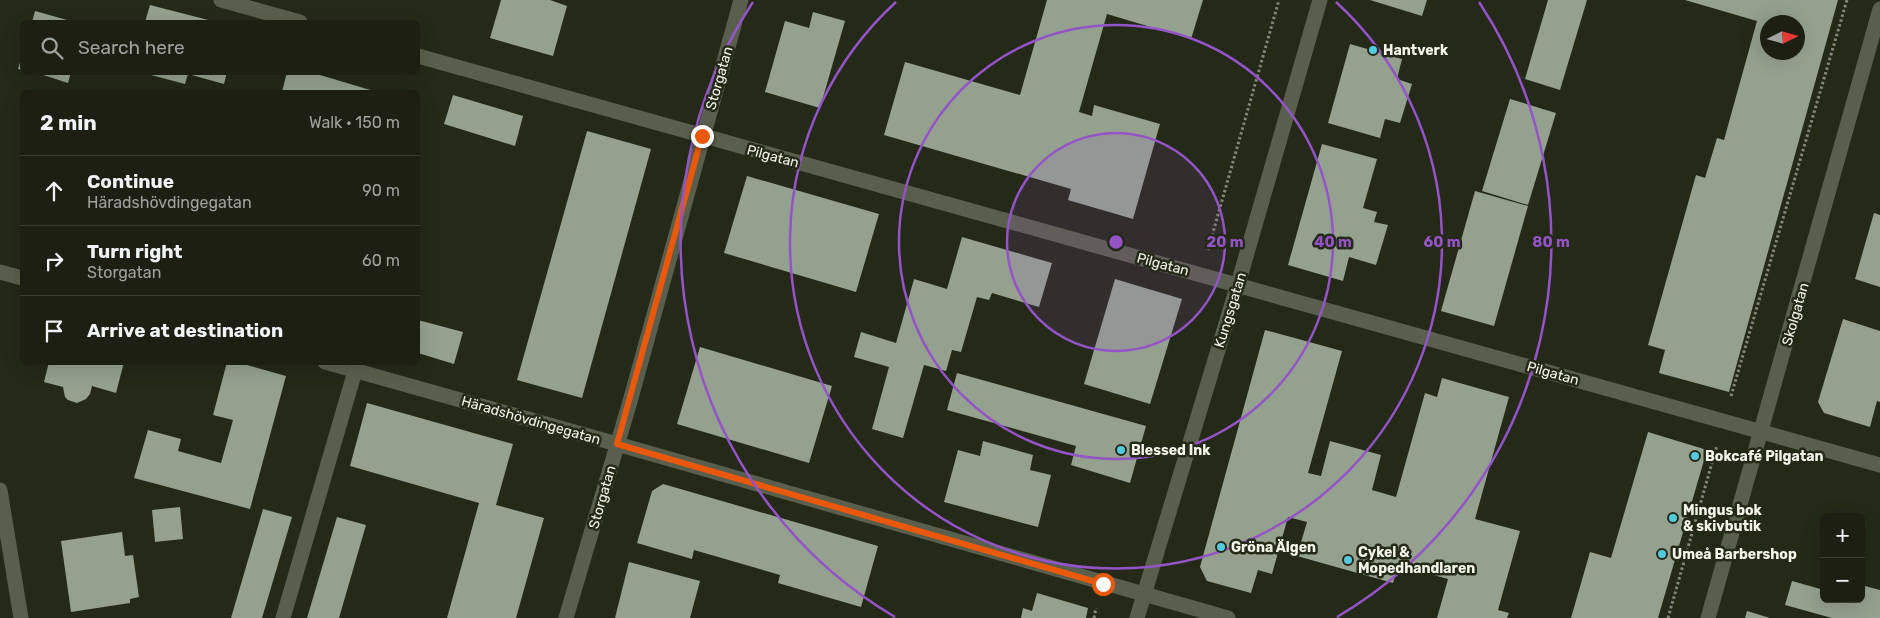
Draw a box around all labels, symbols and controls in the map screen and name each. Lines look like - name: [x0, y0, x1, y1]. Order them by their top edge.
- north arrow: [1760, 15, 1805, 60]
- search box: [20, 20, 420, 75]
- icon: search: [38, 34, 66, 62]
- text: Search here: [78, 36, 185, 59]
- place label: Hantverk: [1383, 42, 1449, 59]
- marker: Hantverk: [1367, 44, 1379, 56]
- street label: Storgatan: [702, 45, 737, 112]
- text: 2 min: [40, 110, 97, 135]
- text: Walk · 150 m: [309, 113, 400, 132]
- route end: [691, 125, 714, 148]
- street label: Pilgatan: [745, 141, 801, 172]
- text: Continue: [87, 170, 174, 193]
- icon: ahead: [40, 177, 68, 205]
- text: 90 m: [362, 181, 400, 200]
- text: Häradshövdingegatan: [87, 193, 252, 212]
- centre of rings: [1107, 233, 1125, 251]
- text: 20 m: [1207, 233, 1243, 251]
- text: 40 m: [1314, 233, 1352, 251]
- text: 60 m: [1424, 233, 1460, 251]
- text: 80 m: [1532, 233, 1570, 251]
- text: Turn right: [87, 240, 182, 263]
- icon: right: [40, 247, 68, 275]
- street label: Pilgatan: [1135, 249, 1191, 280]
- text: 60 m: [362, 251, 400, 270]
- text: Storgatan: [87, 263, 161, 282]
- street label: Kungsgatan: [1211, 270, 1250, 350]
- street label: Skolgatan: [1778, 281, 1813, 348]
- icon: arrive: [40, 317, 68, 345]
- text: Arrive at destination: [87, 319, 283, 342]
- street label: Pilgatan: [1525, 358, 1581, 389]
- street label: Häradshövdingegatan: [459, 392, 602, 449]
- place label: Blessed Ink: [1131, 442, 1211, 459]
- marker: Blessed Ink: [1115, 444, 1127, 456]
- place label: Bokcafé Pilgatan: [1705, 448, 1824, 465]
- marker: Bokcafé Pilgatan: [1689, 450, 1701, 462]
- street label: Storgatan: [585, 464, 620, 531]
- place label: Mingus bok & skivbutik: [1683, 502, 1763, 535]
- marker: Mingus bok & skivbutik: [1667, 512, 1679, 524]
- map controls: [1820, 513, 1865, 603]
- button: +: [1820, 513, 1865, 558]
- place label: Gröna Älgen: [1231, 538, 1316, 556]
- marker: Gröna Älgen: [1215, 541, 1227, 553]
- place label: Cykel & Mopedhandlaren: [1358, 544, 1475, 577]
- place label: Umeå Barbershop: [1672, 546, 1797, 563]
- marker: Umeå Barbershop: [1656, 548, 1668, 560]
- marker: Cykel & Mopedhandlaren: [1342, 554, 1354, 566]
- button: −: [1820, 558, 1865, 603]
- route start: [1092, 573, 1115, 596]

